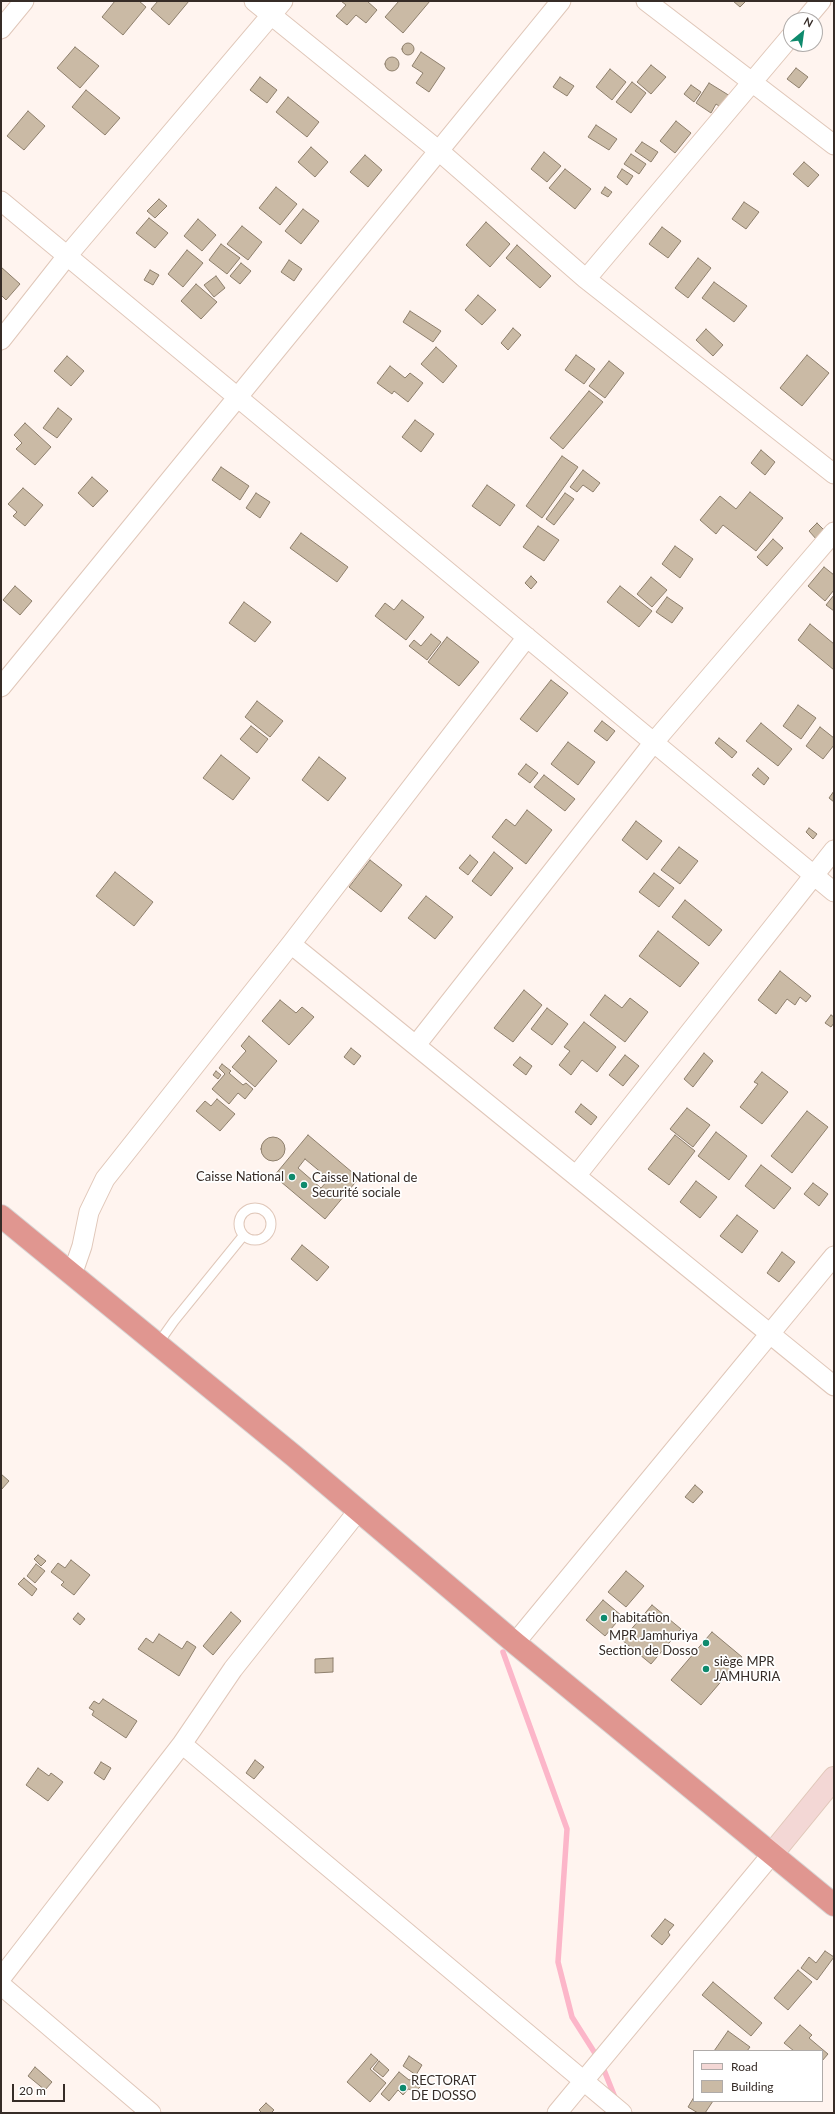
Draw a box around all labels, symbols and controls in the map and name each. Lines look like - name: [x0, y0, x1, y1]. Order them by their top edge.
- north arrow: [783, 12, 823, 52]
- text: N: [802, 14, 815, 30]
- place label: Caisse National: [196, 1169, 284, 1185]
- place label: Caisse National de Securité sociale: [312, 1170, 417, 1201]
- marker: Caisse National: [287, 1172, 297, 1182]
- marker: Caisse National de Securité sociale: [299, 1180, 309, 1190]
- place label: habitation: [612, 1610, 670, 1626]
- marker: habitation: [599, 1613, 609, 1623]
- place label: MPR Jamhuriya Section de Dosso: [599, 1628, 698, 1659]
- marker: MPR Jamhuriya Section de Dosso: [701, 1638, 711, 1648]
- place label: siège MPR JAMHURIA: [714, 1654, 780, 1685]
- marker: siège MPR JAMHURIA: [701, 1664, 711, 1674]
- legend: [693, 2050, 823, 2102]
- text: Road: [731, 2059, 758, 2074]
- place label: RECTORAT DE DOSSO: [411, 2073, 477, 2104]
- scale bar: [14, 2076, 67, 2102]
- text: Building: [731, 2079, 774, 2094]
- text: 20 m: [19, 2083, 46, 2098]
- marker: RECTORAT DE DOSSO: [398, 2083, 408, 2093]

